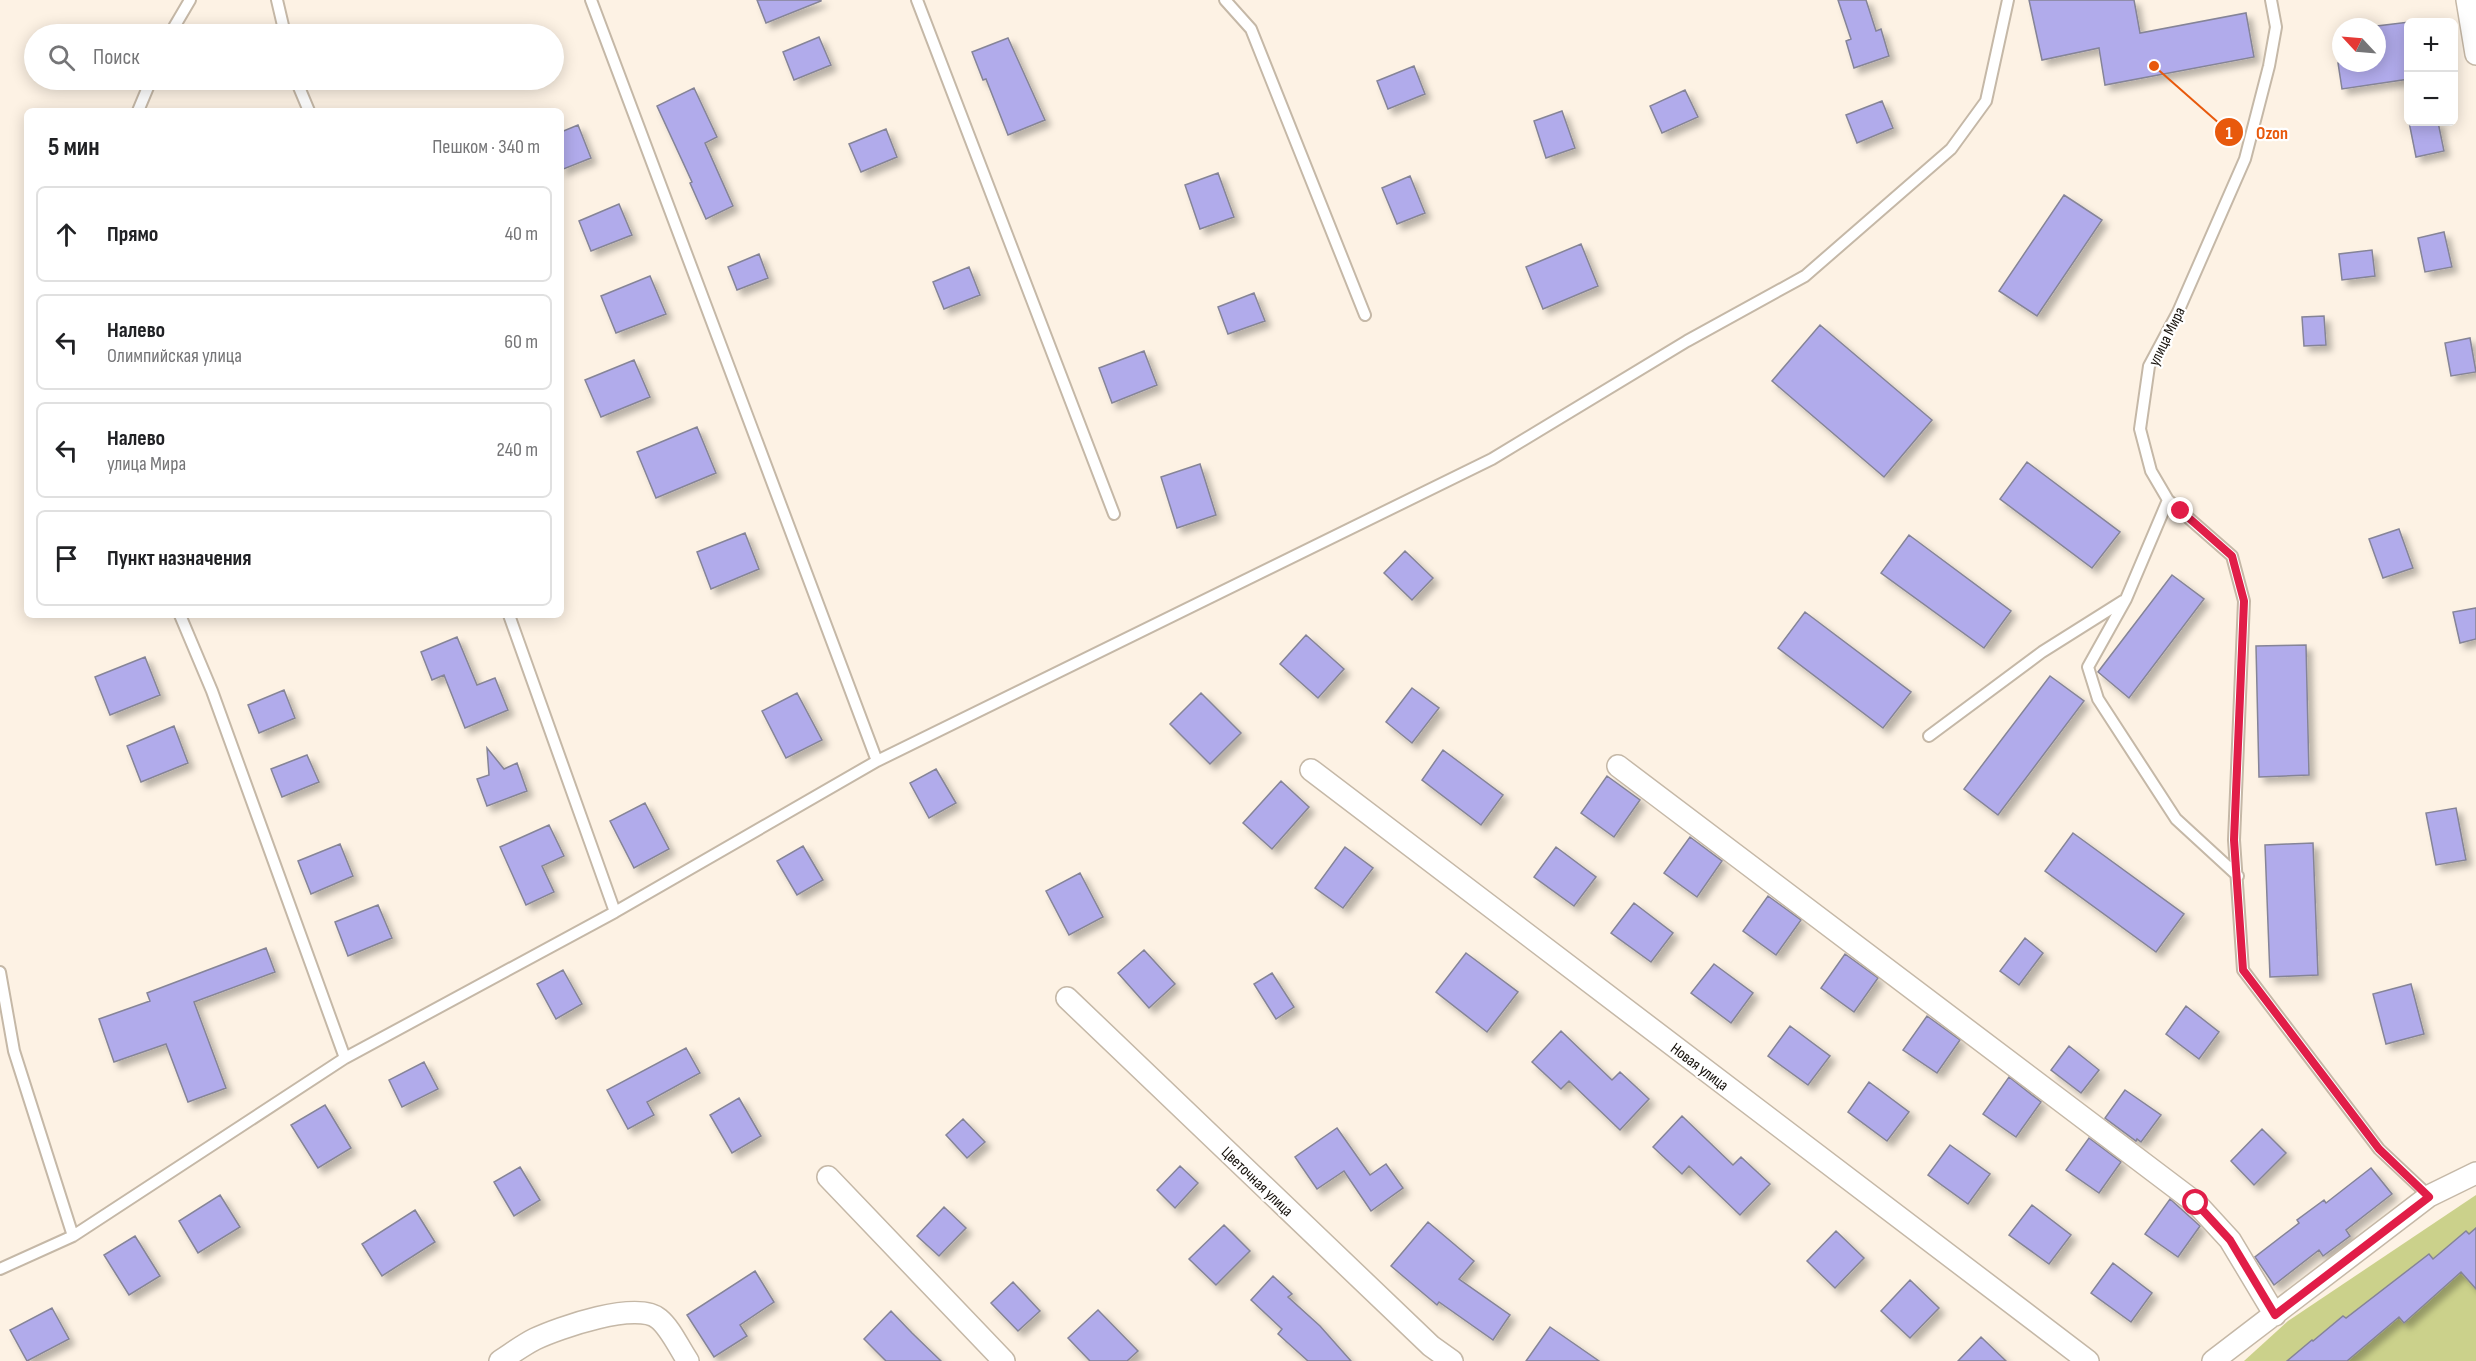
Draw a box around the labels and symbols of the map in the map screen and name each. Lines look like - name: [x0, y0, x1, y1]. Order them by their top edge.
- north arrow: [2332, 18, 2386, 72]
- callout: Ozon: [2214, 114, 2300, 150]
- text: 1: [2225, 123, 2233, 144]
- text: Ozon: [2256, 123, 2288, 144]
- street label: улица Мира: [2145, 304, 2190, 369]
- route end: [2167, 497, 2193, 523]
- street label: Новая улица: [1666, 1039, 1732, 1095]
- street label: Цветочная улица: [1217, 1143, 1297, 1221]
- route start: [2182, 1189, 2208, 1215]

